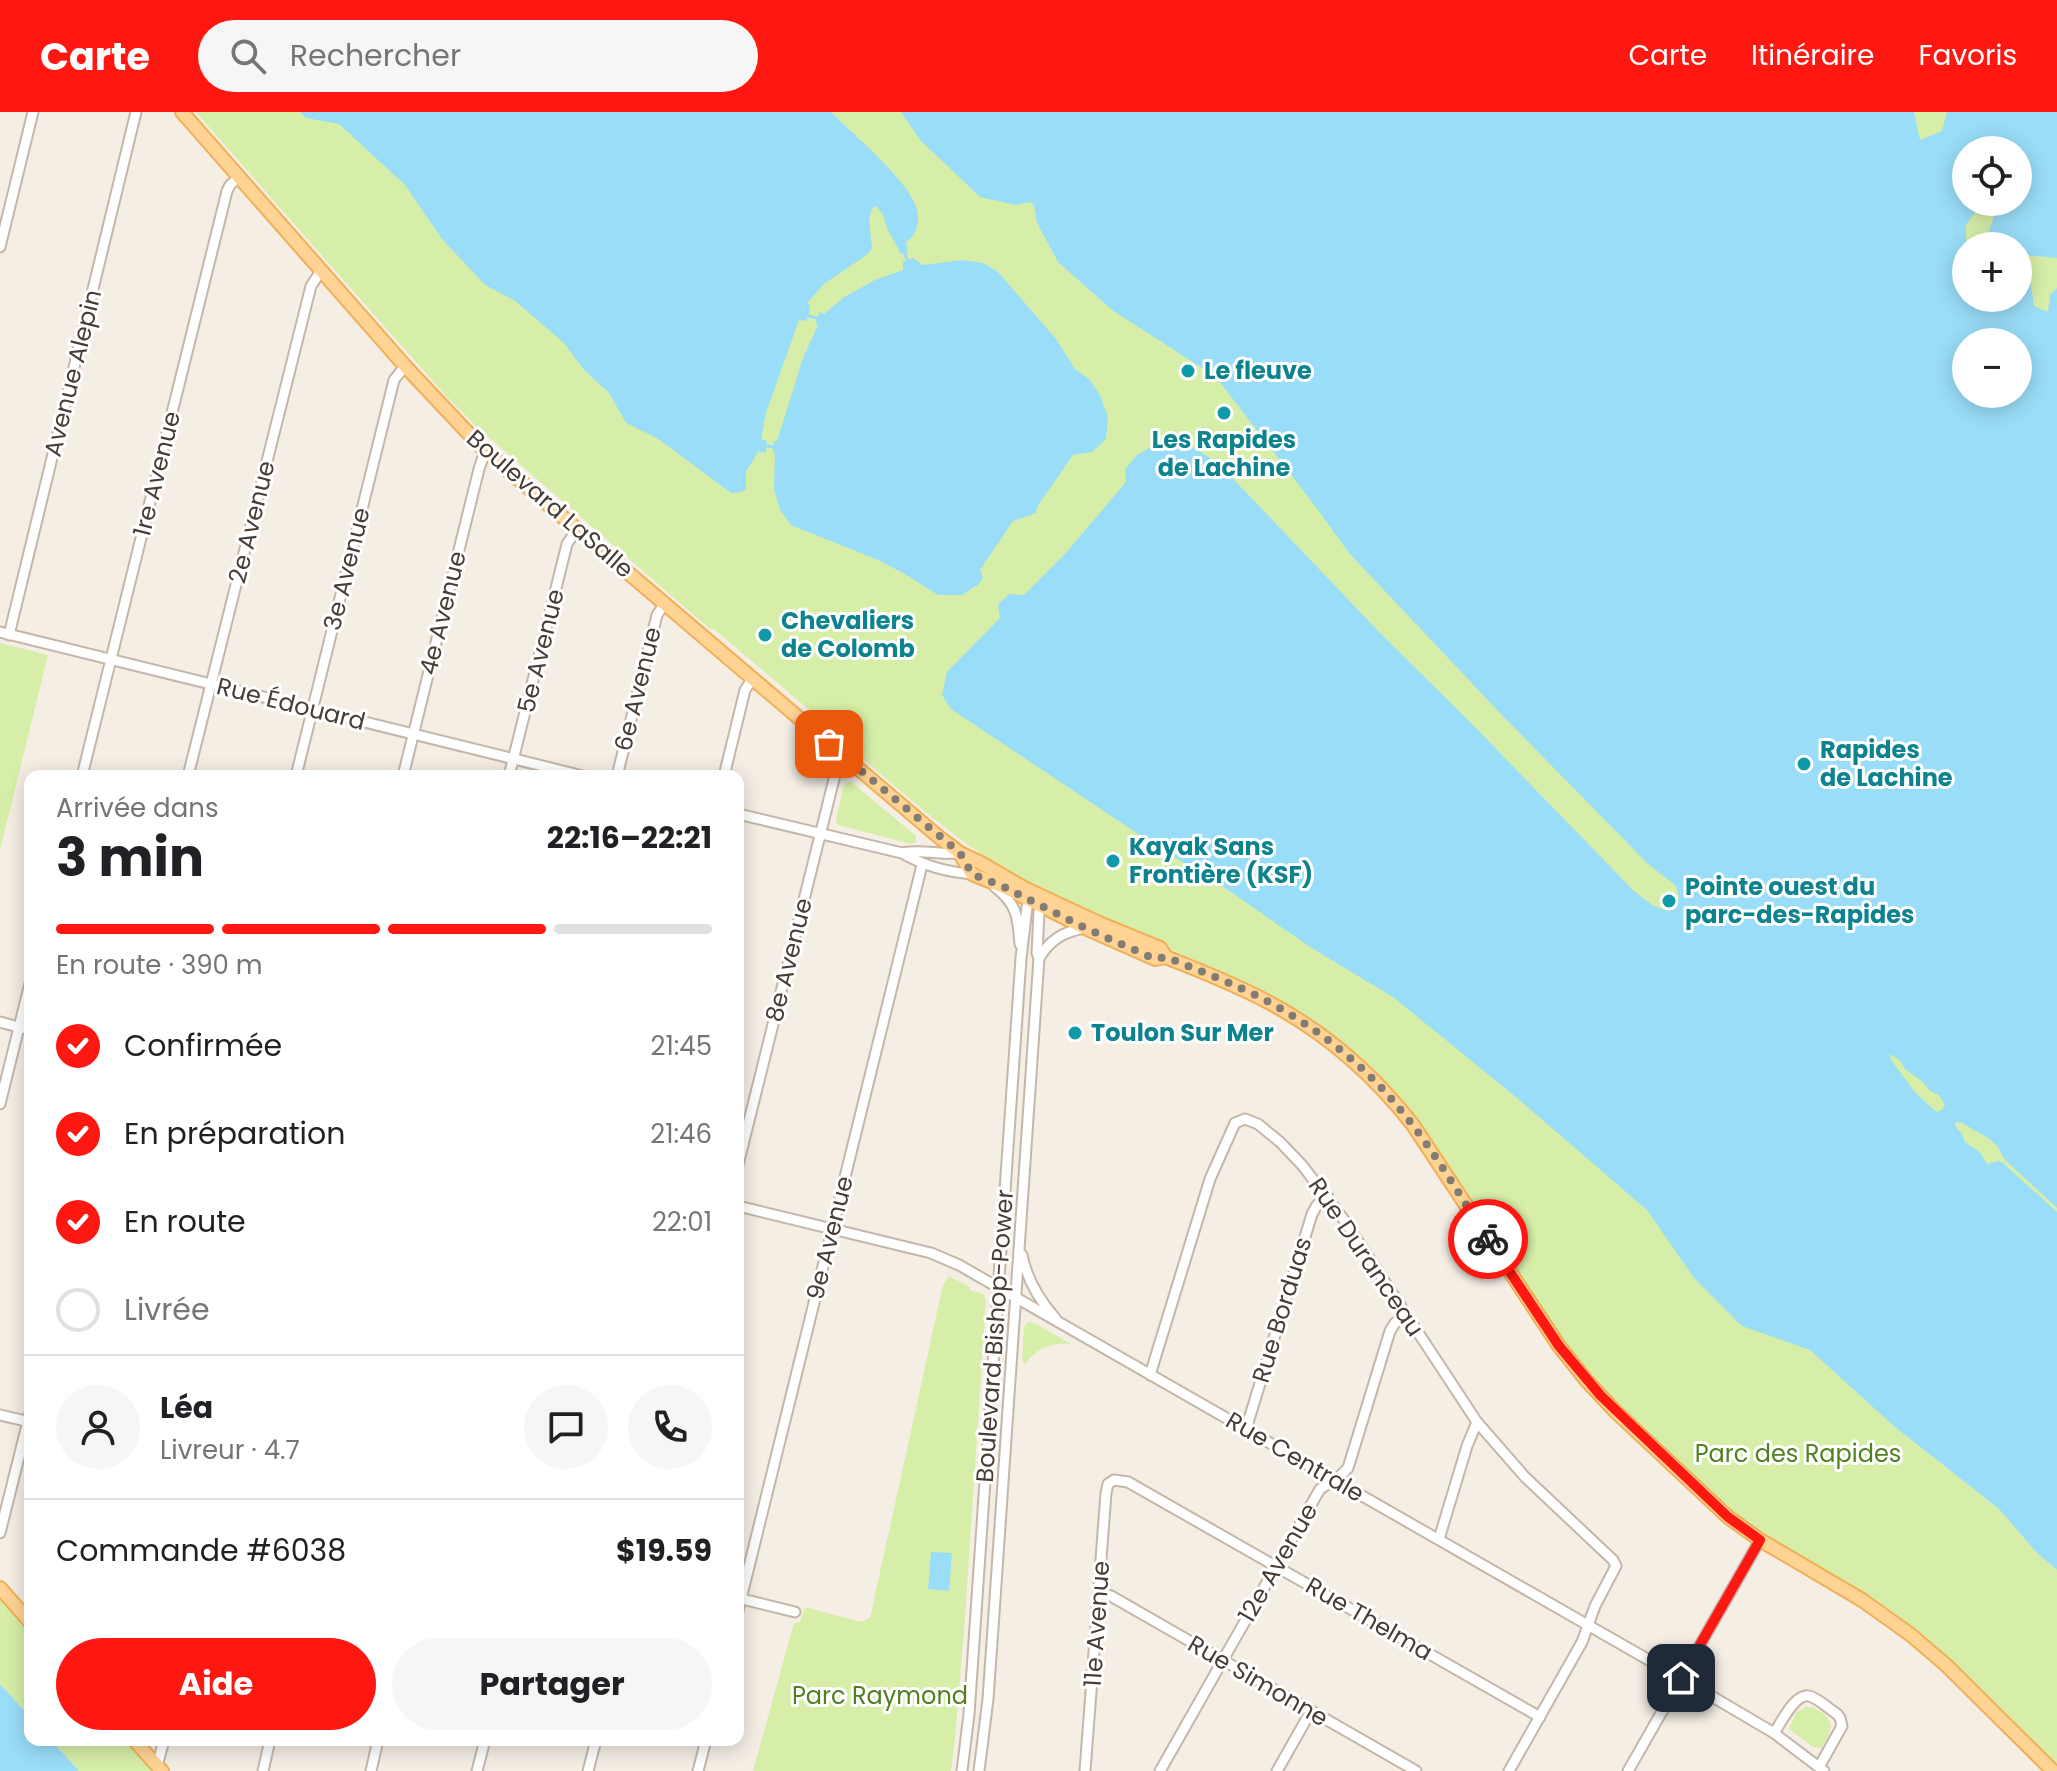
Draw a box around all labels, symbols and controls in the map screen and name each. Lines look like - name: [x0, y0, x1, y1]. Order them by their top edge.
- search box: [198, 20, 758, 92]
- text: Carte: [40, 30, 150, 83]
- icon: search: [226, 34, 270, 78]
- text: Rechercher: [290, 34, 461, 77]
- text: Carte: [1629, 36, 1707, 75]
- text: Itinéraire: [1751, 36, 1874, 75]
- text: Favoris: [1918, 36, 2017, 75]
- map controls: [1952, 136, 2032, 408]
- button: locate: [1952, 136, 2032, 216]
- button: +: [1952, 232, 2032, 312]
- street label: Avenue Alepin: [36, 286, 109, 460]
- button: −: [1952, 328, 2032, 408]
- place label: Le fleuve: [1204, 354, 1312, 387]
- marker: Le fleuve: [1179, 362, 1197, 380]
- marker: Les Rapides de Lachine: [1215, 404, 1233, 422]
- street label: 1re Avenue: [125, 408, 188, 540]
- street label: Boulevard LaSalle: [460, 422, 641, 585]
- place label: Les Rapides de Lachine: [1152, 423, 1296, 484]
- street label: 2e Avenue: [220, 457, 283, 587]
- street label: 3e Avenue: [315, 504, 378, 634]
- street label: 4e Avenue: [411, 548, 474, 678]
- street label: 5e Avenue: [509, 586, 572, 716]
- place label: Chevaliers de Colomb: [781, 604, 915, 665]
- street label: 6e Avenue: [606, 623, 669, 754]
- marker: Chevaliers de Colomb: [756, 626, 774, 644]
- street label: Rue Édouard: [213, 669, 369, 738]
- pin: [795, 710, 863, 778]
- icon: bag: [807, 722, 851, 766]
- place label: Rapides de Lachine: [1820, 733, 1953, 794]
- marker: Rapides de Lachine: [1795, 755, 1813, 773]
- text: Arrivée dans: [56, 790, 218, 826]
- text: 22:16–22:21: [547, 816, 712, 859]
- text: 3 min: [56, 821, 204, 894]
- place label: Kayak Sans Frontière (KSF): [1129, 830, 1313, 891]
- marker: Kayak Sans Frontière (KSF): [1104, 852, 1122, 870]
- place label: Pointe ouest du parc-des-Rapides: [1685, 870, 1915, 931]
- marker: Pointe ouest du parc-des-Rapides: [1660, 892, 1678, 910]
- street label: 8e Avenue: [757, 894, 820, 1025]
- text: En route · 390 m: [56, 947, 263, 983]
- place label: Toulon Sur Mer: [1091, 1016, 1274, 1049]
- icon: check: [56, 1024, 100, 1068]
- text: Confirmée: [124, 1024, 282, 1067]
- marker: Toulon Sur Mer: [1066, 1024, 1084, 1042]
- text: 21:45: [651, 1028, 712, 1064]
- icon: check: [56, 1112, 100, 1156]
- text: En préparation: [124, 1112, 345, 1155]
- text: 21:46: [650, 1116, 712, 1152]
- street label: Rue Duranceau: [1301, 1171, 1432, 1343]
- street label: 9e Avenue: [798, 1173, 861, 1303]
- street label: Boulevard Bishop-Power: [968, 1188, 1021, 1484]
- courier: [1448, 1199, 1528, 1279]
- icon: check: [56, 1200, 100, 1244]
- text: En route: [124, 1200, 246, 1243]
- text: 22:01: [652, 1204, 712, 1240]
- icon: bike: [1466, 1217, 1510, 1261]
- street label: Rue Borduas: [1244, 1233, 1319, 1387]
- text: Livrée: [124, 1288, 210, 1331]
- button: person: [56, 1385, 140, 1469]
- button: chat: [524, 1385, 608, 1469]
- button: phone: [628, 1385, 712, 1469]
- text: Léa: [160, 1386, 213, 1429]
- street label: Rue Centrale: [1220, 1404, 1370, 1510]
- text: Livreur · 4.7: [160, 1432, 300, 1468]
- park label: Parc des Rapides: [1695, 1437, 1901, 1470]
- street label: 12e Avenue: [1230, 1497, 1325, 1629]
- text: Commande #6038: [56, 1529, 346, 1572]
- text: $19.59: [616, 1529, 712, 1572]
- street label: 11e Avenue: [1076, 1560, 1117, 1688]
- street label: Rue Thelma: [1300, 1569, 1439, 1668]
- street label: Rue Simonne: [1182, 1627, 1334, 1734]
- button: Aide: [56, 1638, 376, 1730]
- button: Partager: [392, 1638, 712, 1730]
- pin: [1647, 1644, 1715, 1712]
- icon: home: [1659, 1656, 1703, 1700]
- park label: Parc Raymond: [792, 1679, 968, 1712]

